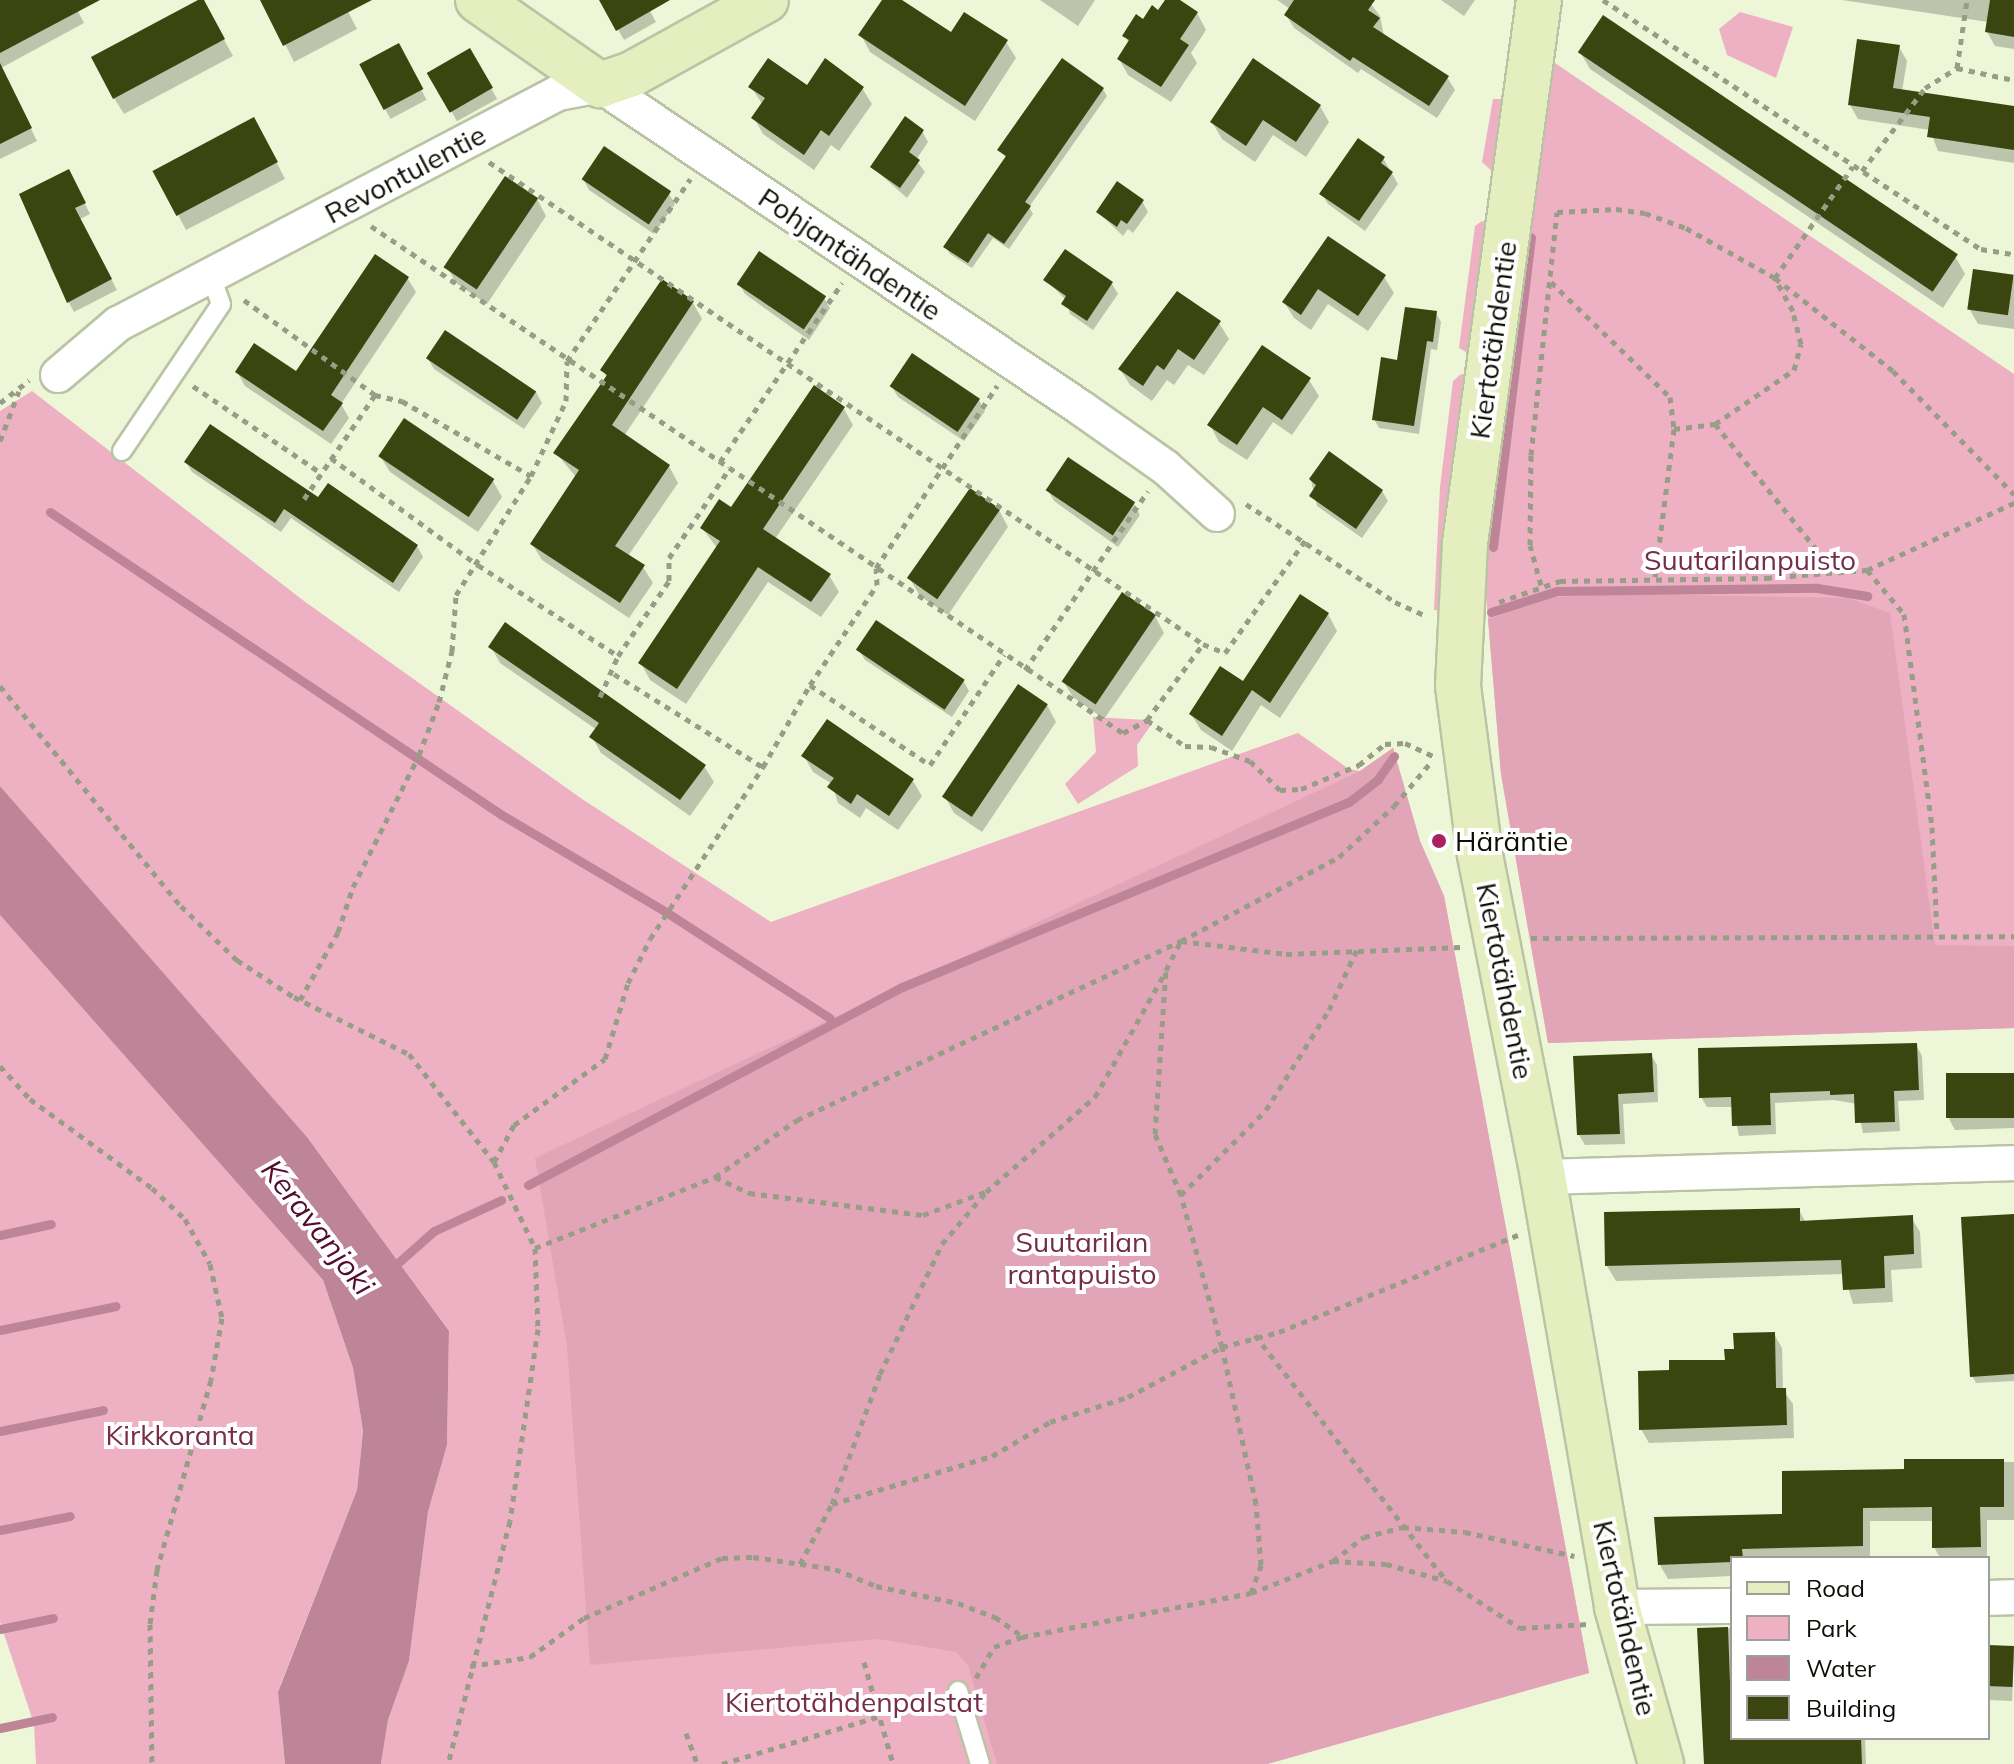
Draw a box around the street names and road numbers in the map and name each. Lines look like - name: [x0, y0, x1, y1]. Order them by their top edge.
- street label: Revontulentie: [319, 118, 491, 230]
- street label: Pohjantähdentie: [752, 181, 948, 327]
- street label: Kiertotähdentie: [1463, 239, 1523, 441]
- street label: Kiertotähdentie: [1470, 880, 1540, 1082]
- street label: Kiertotähdentie: [1586, 1517, 1664, 1719]

